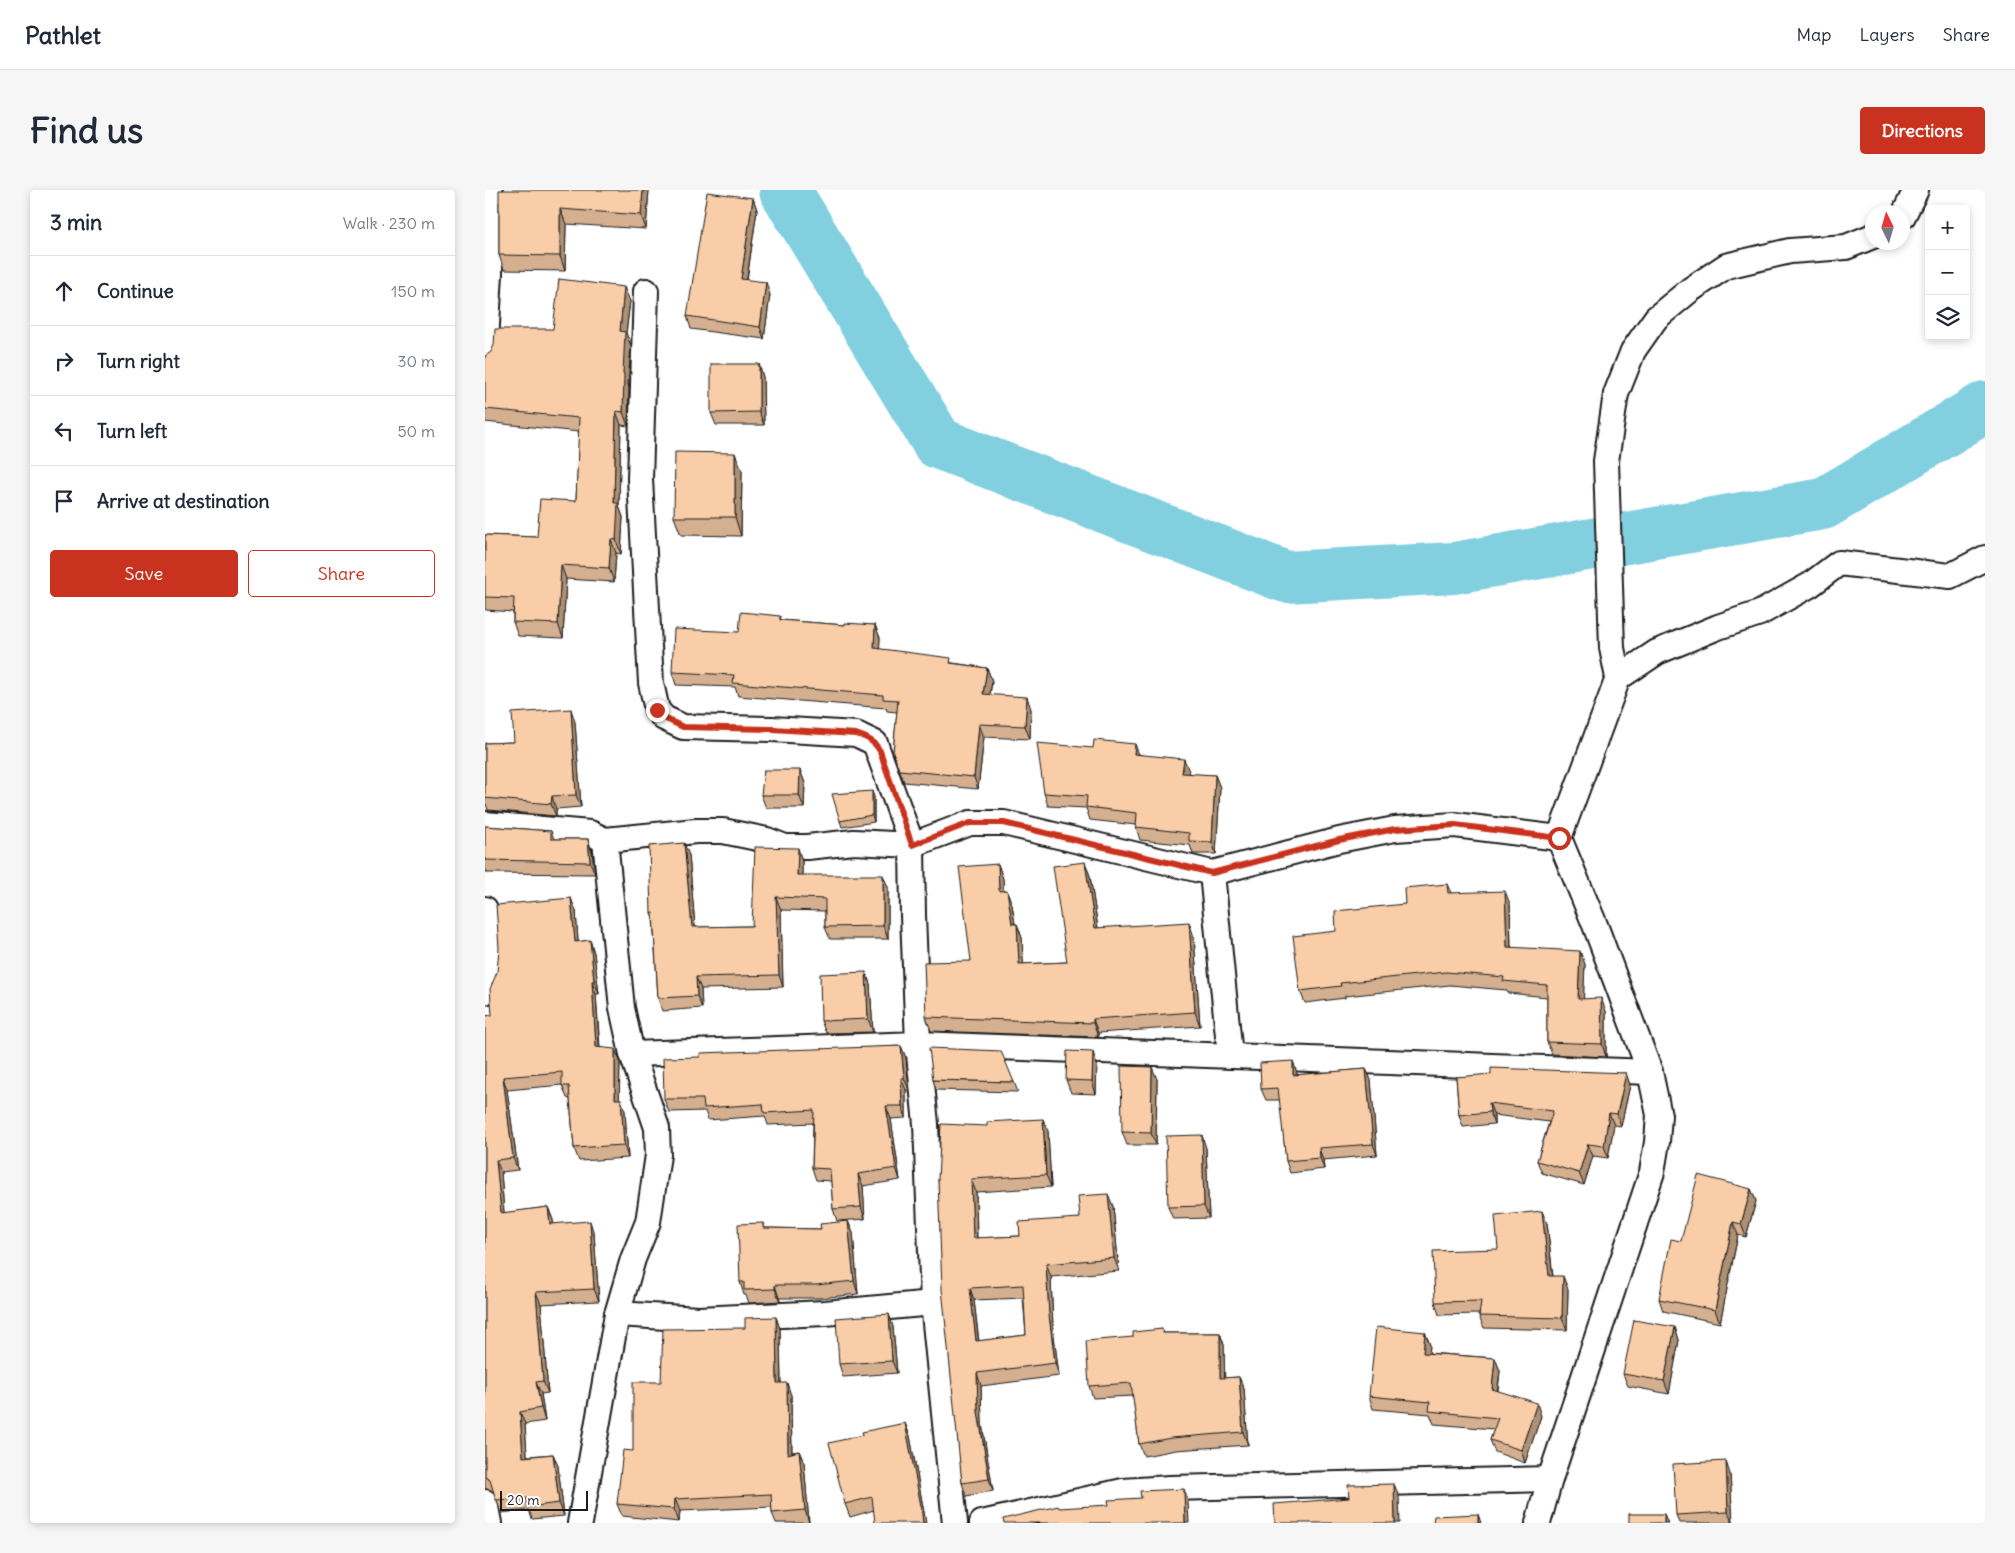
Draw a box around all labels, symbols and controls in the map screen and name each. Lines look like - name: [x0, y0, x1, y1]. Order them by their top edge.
- text: Pathlet: [25, 20, 101, 50]
- text: Map: [1796, 23, 1831, 46]
- text: Layers: [1859, 23, 1915, 46]
- text: Share: [1943, 23, 1990, 46]
- button: Directions: [1860, 107, 1985, 154]
- text: Find us: [30, 108, 143, 152]
- north arrow: [1865, 205, 1910, 250]
- map controls: [1925, 205, 1970, 340]
- button: +: [1925, 205, 1970, 250]
- text: 3 min: [50, 209, 102, 236]
- text: Walk · 230 m: [343, 213, 435, 233]
- button: −: [1925, 250, 1970, 295]
- icon: ahead: [50, 277, 78, 305]
- text: Continue: [97, 279, 174, 303]
- text: 150 m: [391, 281, 435, 301]
- button: layers: [1925, 295, 1970, 340]
- icon: right: [50, 347, 78, 375]
- text: Turn right: [97, 349, 180, 373]
- text: 30 m: [398, 351, 435, 371]
- icon: left: [50, 417, 78, 445]
- text: Turn left: [97, 419, 167, 443]
- text: 50 m: [397, 421, 435, 441]
- icon: arrive: [50, 487, 78, 515]
- text: Arrive at destination: [97, 489, 270, 513]
- button: Save: [50, 550, 238, 597]
- button: Share: [248, 550, 435, 597]
- route end: [646, 699, 669, 722]
- route start: [1548, 827, 1571, 850]
- scale bar: [500, 1488, 587, 1511]
- text: 20 m: [507, 1491, 540, 1509]

